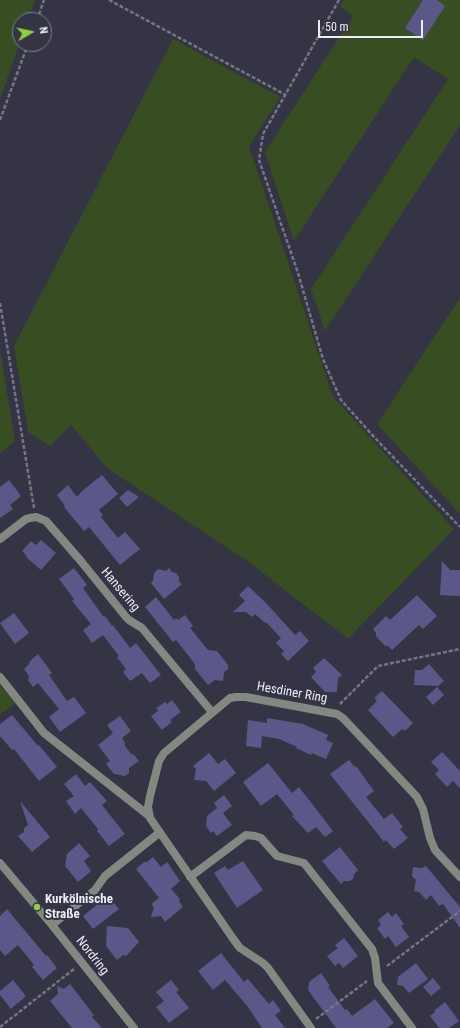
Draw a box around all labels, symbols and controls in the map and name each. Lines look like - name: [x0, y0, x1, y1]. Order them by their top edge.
- north arrow: [12, 12, 52, 52]
- scale bar: [320, 12, 425, 38]
- text: 50 m: [325, 20, 349, 34]
- text: N: [36, 26, 50, 35]
- street label: Hansering: [97, 565, 143, 615]
- street label: Hesdiner Ring: [255, 679, 329, 707]
- place label: Kurkölnische Straße: [45, 892, 113, 923]
- marker: Kurkölnische Straße: [32, 902, 42, 912]
- street label: Nordring: [72, 934, 112, 978]

